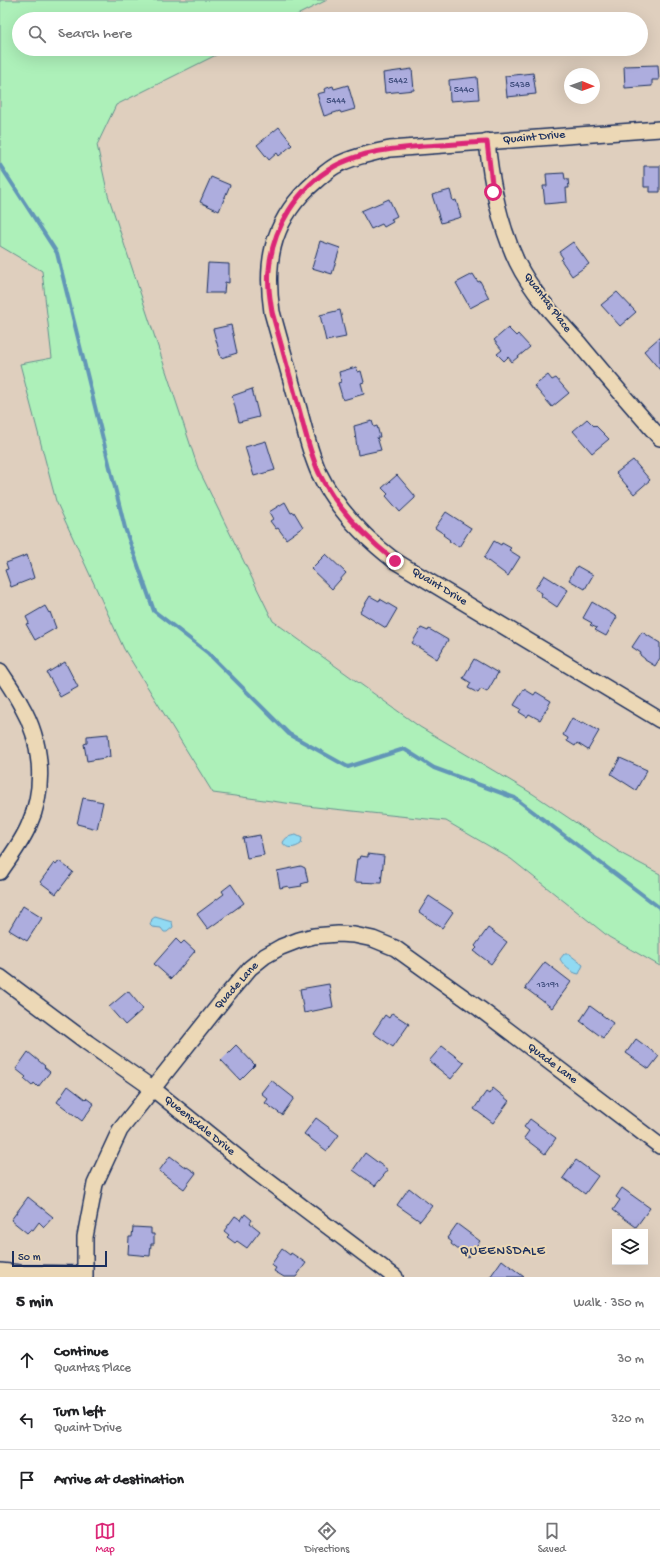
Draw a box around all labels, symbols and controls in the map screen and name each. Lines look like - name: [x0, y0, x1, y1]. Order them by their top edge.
- search box: [12, 12, 648, 56]
- icon: search: [26, 23, 48, 45]
- text: Search here: [58, 25, 132, 43]
- north arrow: [564, 68, 600, 104]
- house number: 5442: [388, 75, 408, 87]
- house number: 5438: [510, 79, 531, 91]
- house number: 5440: [454, 84, 475, 96]
- house number: 5444: [326, 95, 346, 107]
- street label: Quaint Drive: [502, 128, 567, 148]
- route start: [484, 183, 502, 201]
- street label: Quantas Place: [520, 270, 574, 336]
- route end: [386, 552, 404, 570]
- street label: Quaint Drive: [409, 565, 470, 610]
- street label: Quade Lane: [212, 959, 263, 1013]
- house number: 13191: [536, 979, 559, 991]
- street label: Quade Lane: [524, 1041, 581, 1088]
- street label: Queensdale Drive: [161, 1093, 238, 1160]
- map controls: [612, 1229, 648, 1265]
- button: layers: [612, 1229, 648, 1265]
- district label: QUEENSDALE: [460, 1244, 546, 1259]
- scale bar: [12, 1249, 107, 1268]
- text: 50 m: [18, 1252, 40, 1264]
- text: 5 min: [16, 1293, 53, 1313]
- text: Walk · 350 m: [574, 1296, 644, 1311]
- text: Continue: [54, 1343, 108, 1361]
- icon: ahead: [16, 1349, 38, 1371]
- text: 30 m: [618, 1352, 644, 1367]
- text: Quantas Place: [54, 1361, 131, 1376]
- text: Turn left: [54, 1403, 105, 1421]
- icon: left: [16, 1409, 38, 1431]
- text: 320 m: [611, 1412, 644, 1427]
- text: Quaint Drive: [54, 1421, 122, 1436]
- icon: arrive: [16, 1469, 38, 1491]
- text: Arrive at destination: [54, 1471, 184, 1489]
- tab: Map: [94, 1520, 116, 1556]
- tab: Directions: [305, 1520, 349, 1556]
- tab: Saved: [538, 1520, 566, 1556]

